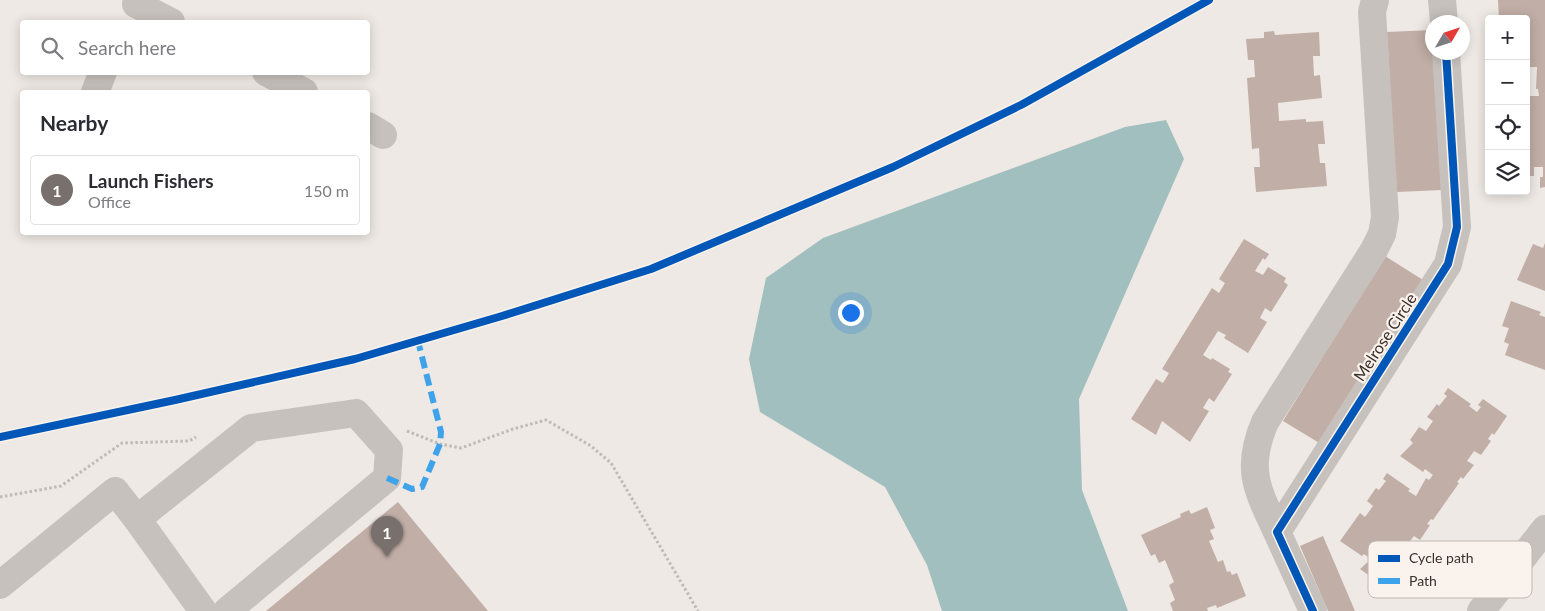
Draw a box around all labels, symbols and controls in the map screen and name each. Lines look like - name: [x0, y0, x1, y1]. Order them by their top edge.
- north arrow: [1425, 15, 1470, 60]
- map controls: [1485, 15, 1530, 195]
- button: +: [1485, 15, 1530, 60]
- search box: [20, 20, 370, 75]
- icon: search: [38, 34, 66, 62]
- text: Search here: [78, 36, 176, 59]
- button: −: [1485, 60, 1530, 105]
- button: locate: [1485, 105, 1530, 150]
- text: Nearby: [40, 110, 108, 135]
- button: layers: [1485, 150, 1530, 195]
- text: Launch Fishers: [88, 169, 214, 192]
- text: 1: [52, 181, 62, 200]
- text: 150 m: [304, 181, 349, 200]
- text: Office: [88, 192, 131, 211]
- street label: Melrose Circle: [1349, 289, 1420, 384]
- your location: [838, 300, 864, 326]
- pin: 1: [371, 516, 403, 557]
- legend: [1368, 541, 1532, 598]
- text: Cycle path: [1409, 549, 1474, 566]
- text: Path: [1409, 572, 1437, 589]

